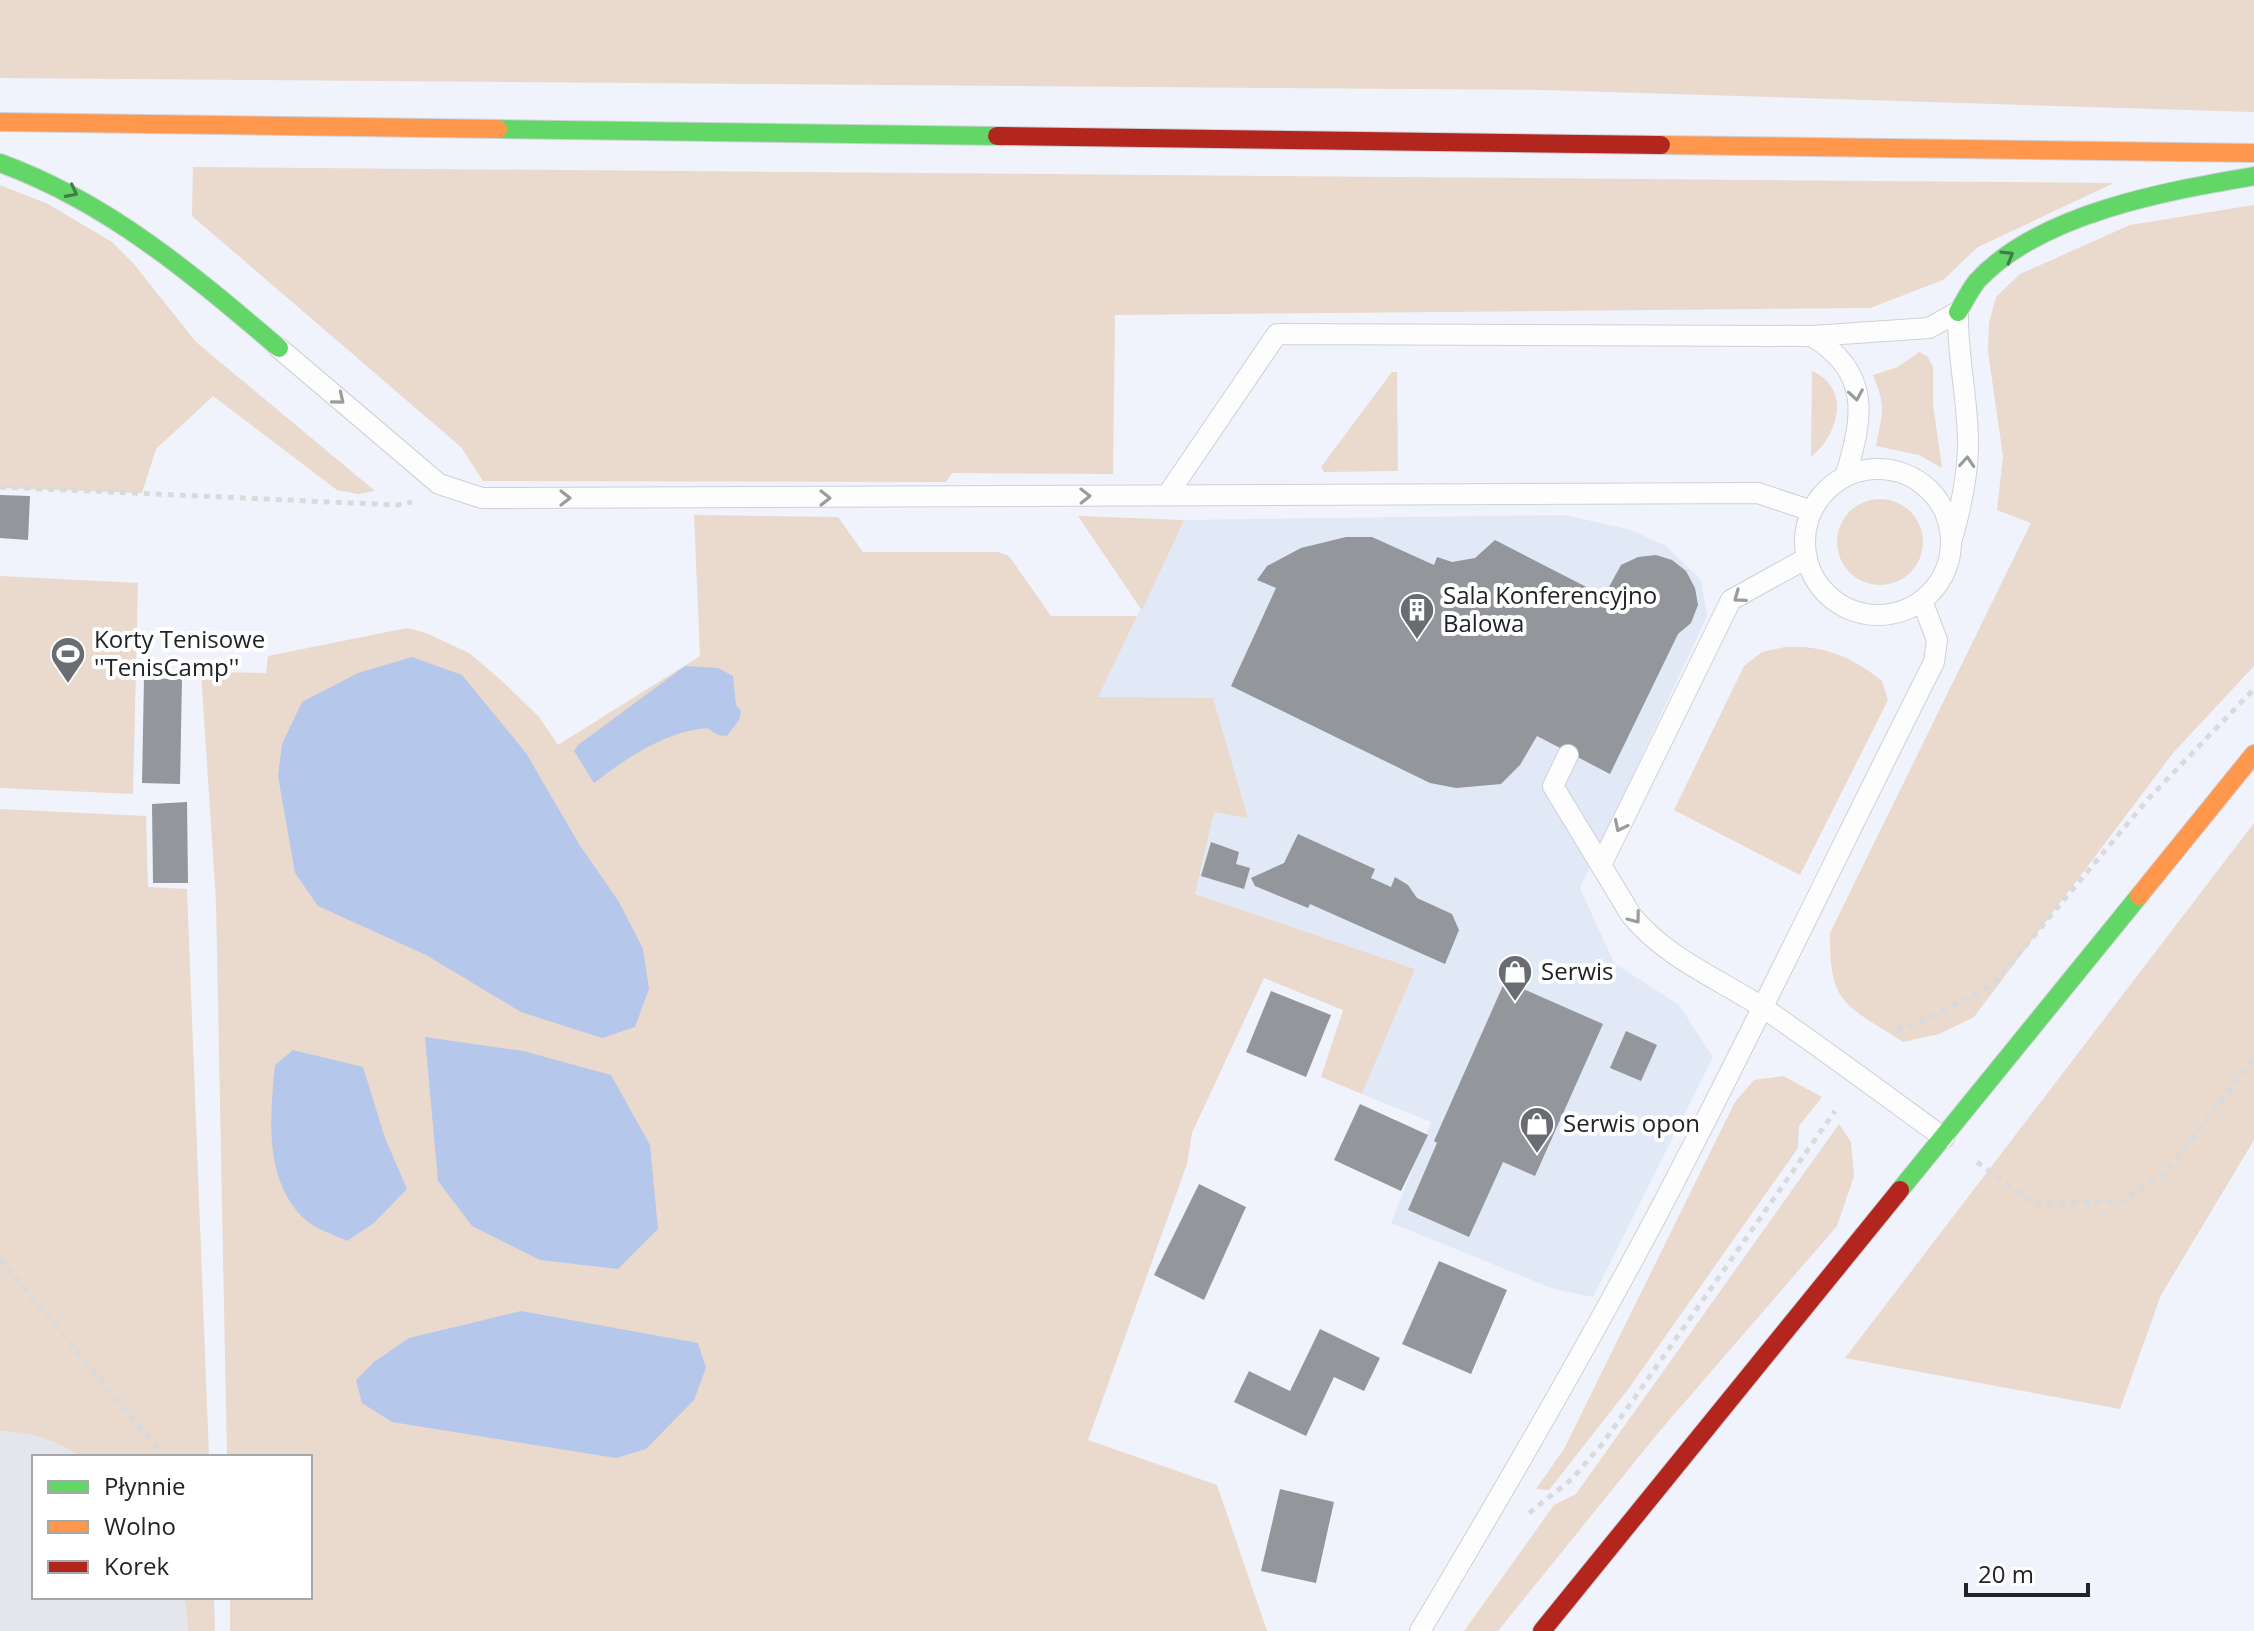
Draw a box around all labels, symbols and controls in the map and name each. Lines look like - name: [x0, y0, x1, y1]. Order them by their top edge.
- one-way arrow: [64, 182, 79, 197]
- one-way arrow: [1999, 250, 2014, 265]
- one-way arrow: [1847, 388, 1864, 402]
- one-way arrow: [329, 389, 344, 404]
- one-way arrow: [1958, 455, 1975, 468]
- one-way arrow: [1079, 487, 1092, 505]
- one-way arrow: [559, 489, 572, 507]
- one-way arrow: [819, 489, 832, 507]
- place label: Sala Konferencyjno Balowa: [1443, 578, 1657, 639]
- one-way arrow: [1733, 587, 1748, 602]
- building icon: Sala Konferencyjno Balowa: [1398, 591, 1436, 641]
- place label: Korty Tenisowe ''TenisCamp'': [94, 622, 265, 683]
- sports icon: Korty Tenisowe ''TenisCamp'': [49, 635, 87, 685]
- one-way arrow: [1614, 818, 1630, 832]
- one-way arrow: [1625, 910, 1639, 924]
- shop icon: Serwis: [1496, 953, 1534, 1003]
- place label: Serwis: [1541, 954, 1614, 987]
- shop icon: Serwis opon: [1518, 1105, 1556, 1155]
- place label: Serwis opon: [1563, 1106, 1700, 1139]
- legend: [32, 1455, 312, 1599]
- text: Płynnie: [104, 1469, 186, 1502]
- text: Wolno: [104, 1509, 176, 1542]
- scale bar: [1966, 1547, 2088, 1597]
- text: Korek: [104, 1549, 169, 1582]
- text: 20 m: [1978, 1557, 2034, 1590]

